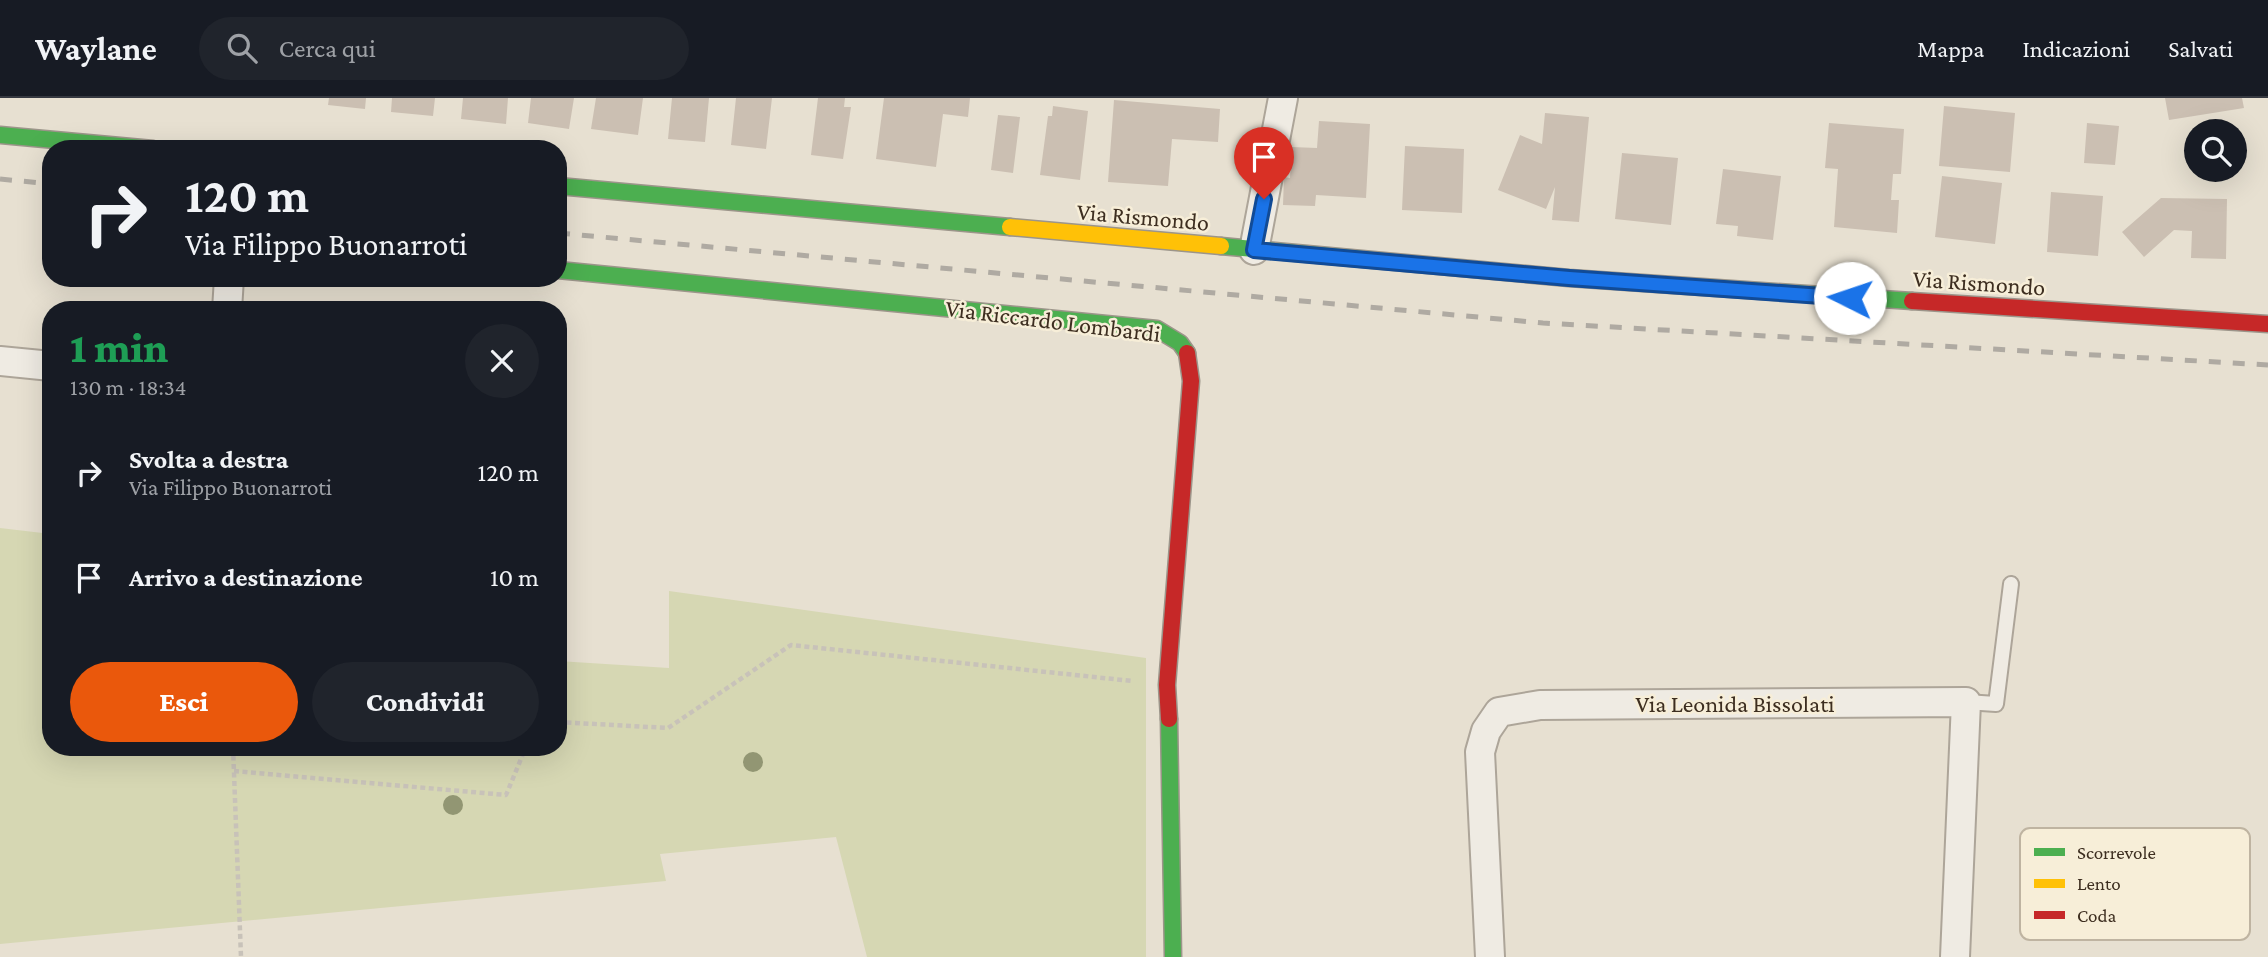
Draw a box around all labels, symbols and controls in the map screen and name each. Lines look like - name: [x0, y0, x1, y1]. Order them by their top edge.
- search box: [199, 17, 689, 80]
- icon: search: [223, 29, 261, 67]
- text: Waylane: [35, 30, 157, 67]
- text: Cerca qui: [279, 34, 376, 63]
- text: Mappa: [1917, 35, 1984, 62]
- text: Indicazioni: [2022, 35, 2130, 62]
- text: Salvati: [2168, 35, 2233, 62]
- map controls: [2184, 119, 2247, 182]
- button: search: [2184, 119, 2247, 182]
- pin: [1234, 127, 1294, 199]
- icon: arrive: [1245, 138, 1283, 176]
- icon: right: [70, 168, 161, 259]
- text: 120 m: [185, 168, 309, 223]
- street label: Via Rismondo: [1076, 197, 1210, 236]
- text: Via Filippo Buonarroti: [185, 226, 467, 262]
- position arrow: [1813, 261, 1887, 335]
- street label: Via Rismondo: [1912, 264, 2046, 301]
- street label: Via Riccardo Lombardi: [944, 294, 1162, 347]
- text: 1 min: [70, 324, 168, 371]
- button: close: [465, 324, 539, 398]
- text: 130 m · 18:34: [70, 374, 186, 400]
- text: Svolta a destra: [129, 445, 288, 474]
- icon: right: [70, 454, 108, 492]
- text: 120 m: [478, 458, 539, 487]
- text: Via Filippo Buonarroti: [129, 474, 332, 500]
- icon: arrive: [70, 559, 108, 597]
- text: Arrivo a destinazione: [129, 563, 363, 592]
- text: 10 m: [490, 563, 539, 592]
- button: Esci: [70, 662, 298, 742]
- button: Condividi: [312, 662, 539, 742]
- street label: Via Leonida Bissolati: [1636, 690, 1834, 717]
- legend: [2020, 828, 2250, 940]
- text: Scorrevole: [2077, 842, 2156, 863]
- text: Lento: [2077, 873, 2121, 894]
- text: Coda: [2077, 905, 2117, 926]

